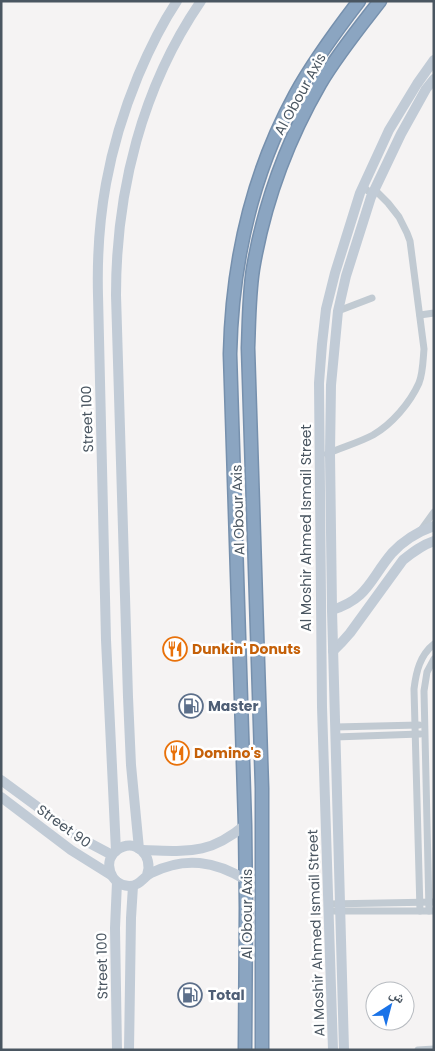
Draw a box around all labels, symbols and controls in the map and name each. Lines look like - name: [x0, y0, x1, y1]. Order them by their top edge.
- street label: Al Obour Axis: [269, 49, 331, 139]
- street label: Street 100: [76, 385, 98, 453]
- street label: Al Moshir Ahmed Ismail Street: [296, 424, 316, 632]
- street label: Al Obour Axis: [226, 464, 250, 556]
- restaurant icon: Dunkin' Donuts: [162, 636, 188, 662]
- place label: Dunkin' Donuts: [192, 639, 301, 659]
- fuel station icon: Master: [178, 693, 204, 719]
- place label: Master: [208, 696, 258, 716]
- restaurant icon: Domino's: [164, 740, 190, 766]
- place label: Domino's: [194, 743, 261, 763]
- street label: Street 90: [33, 800, 95, 852]
- street label: Al Moshir Ahmed Ismail Street: [302, 829, 330, 1037]
- street label: Al Obour Axis: [237, 869, 257, 959]
- street label: Street 100: [91, 932, 113, 1000]
- north arrow: [365, 981, 415, 1031]
- fuel station icon: Total: [177, 982, 203, 1008]
- text: ش: [386, 983, 410, 1008]
- place label: Total: [208, 985, 245, 1005]

